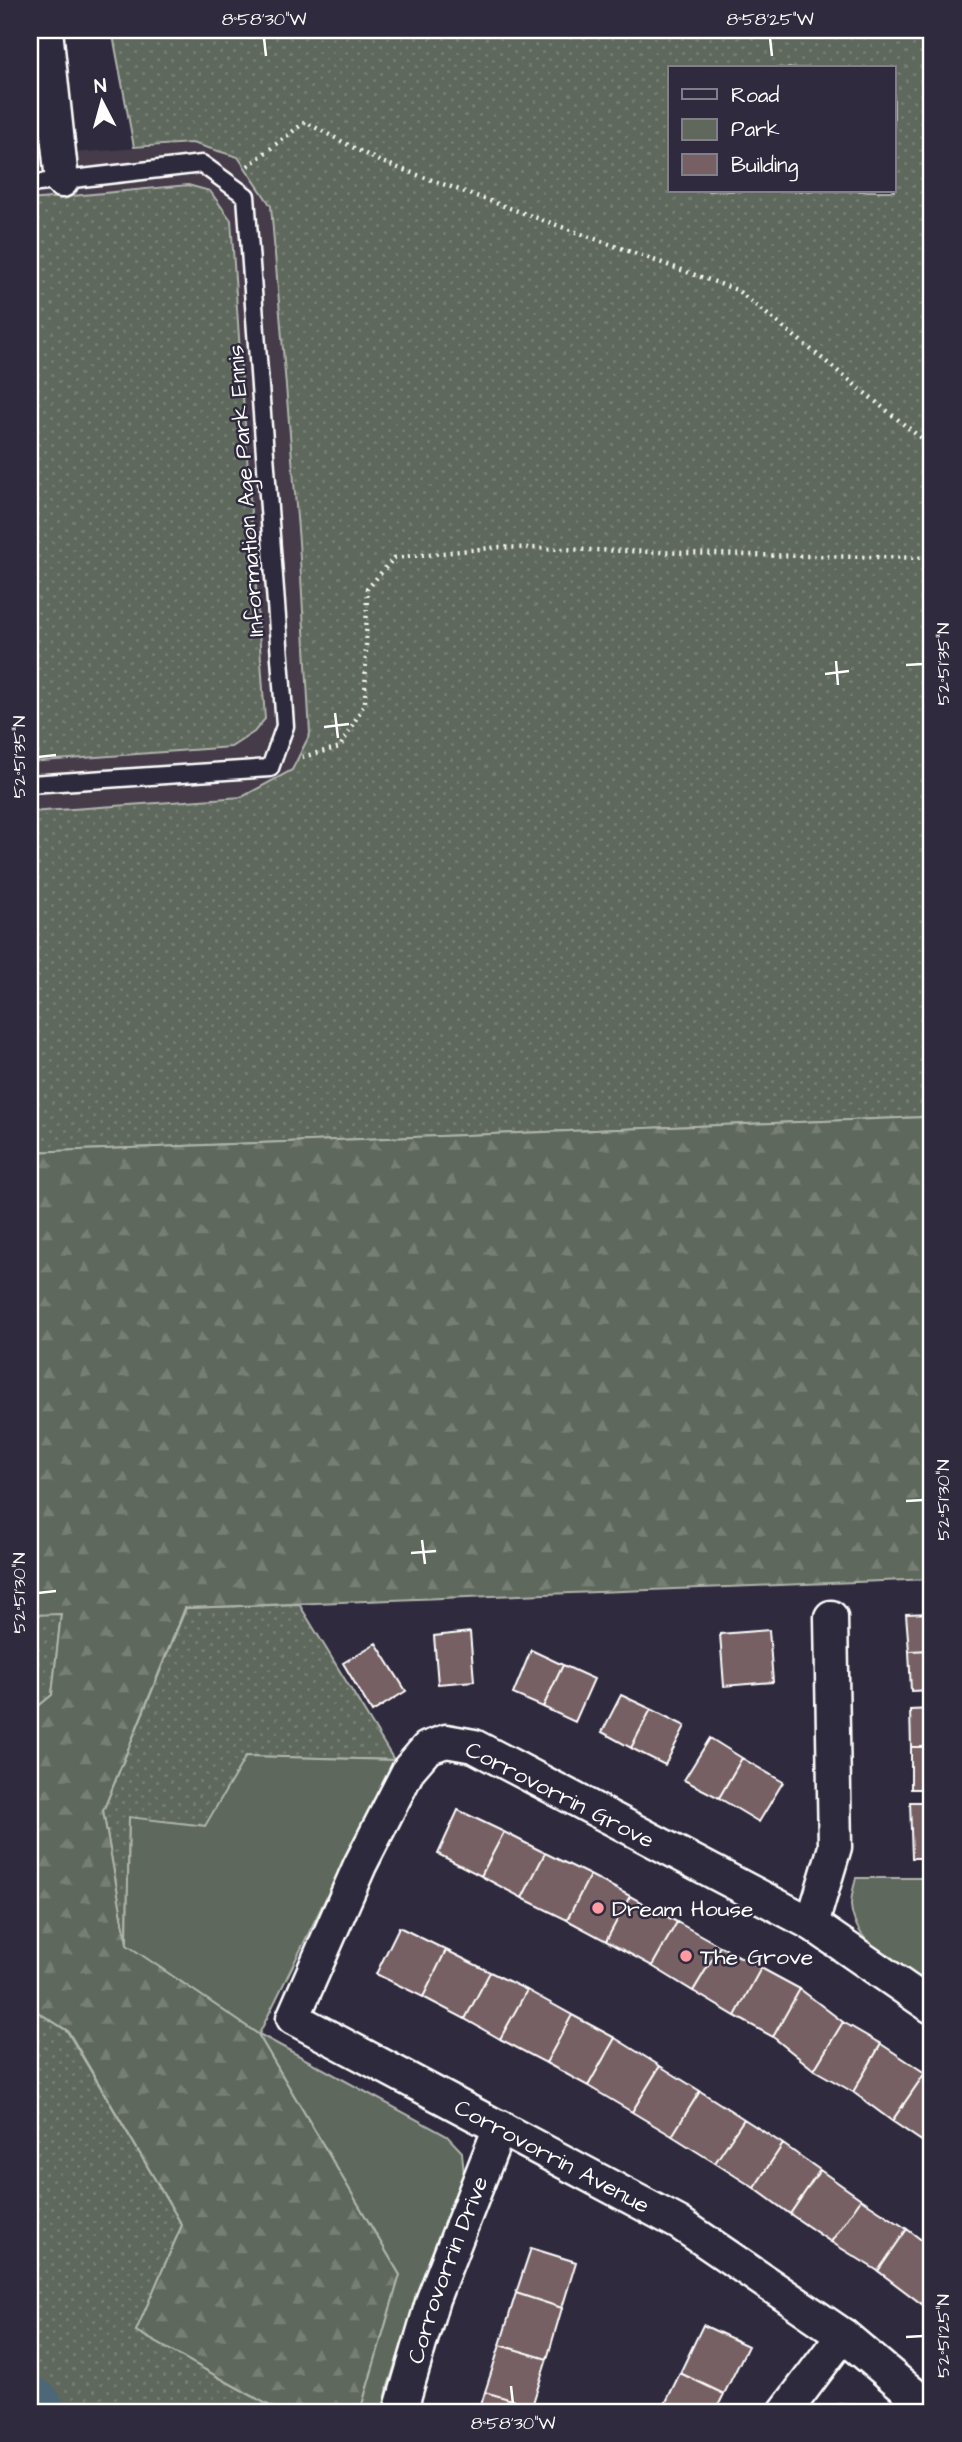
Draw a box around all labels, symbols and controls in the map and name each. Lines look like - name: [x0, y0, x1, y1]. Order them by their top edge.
- text: 8°58'30"W: [222, 7, 306, 32]
- text: 8°58'25"W: [726, 7, 814, 32]
- north arrow: [66, 66, 136, 136]
- legend: [668, 66, 895, 192]
- text: N: [93, 73, 108, 101]
- text: Road: [731, 81, 779, 110]
- text: Park: [731, 115, 780, 144]
- text: Building: [731, 151, 799, 182]
- street label: Information Age Park Ennis: [220, 344, 273, 638]
- text: 52°51'35"N: [931, 623, 956, 705]
- text: 52°51'35"N: [7, 716, 32, 798]
- text: 52°51'30"N: [931, 1459, 956, 1541]
- text: 52°51'30"N: [7, 1552, 32, 1634]
- street label: Corrovorrin Grove: [460, 1733, 659, 1856]
- place label: Dream House: [612, 1893, 753, 1925]
- marker: Dream House: [590, 1900, 606, 1916]
- place label: The Grove: [700, 1941, 813, 1973]
- marker: The Grove: [678, 1948, 694, 1964]
- street label: Corrovorrin Avenue: [448, 2092, 655, 2222]
- street label: Corrovorrin Drive: [400, 2171, 496, 2368]
- text: 52°51'25"N: [931, 2294, 956, 2378]
- text: 8°58'30"W: [471, 2411, 555, 2436]

